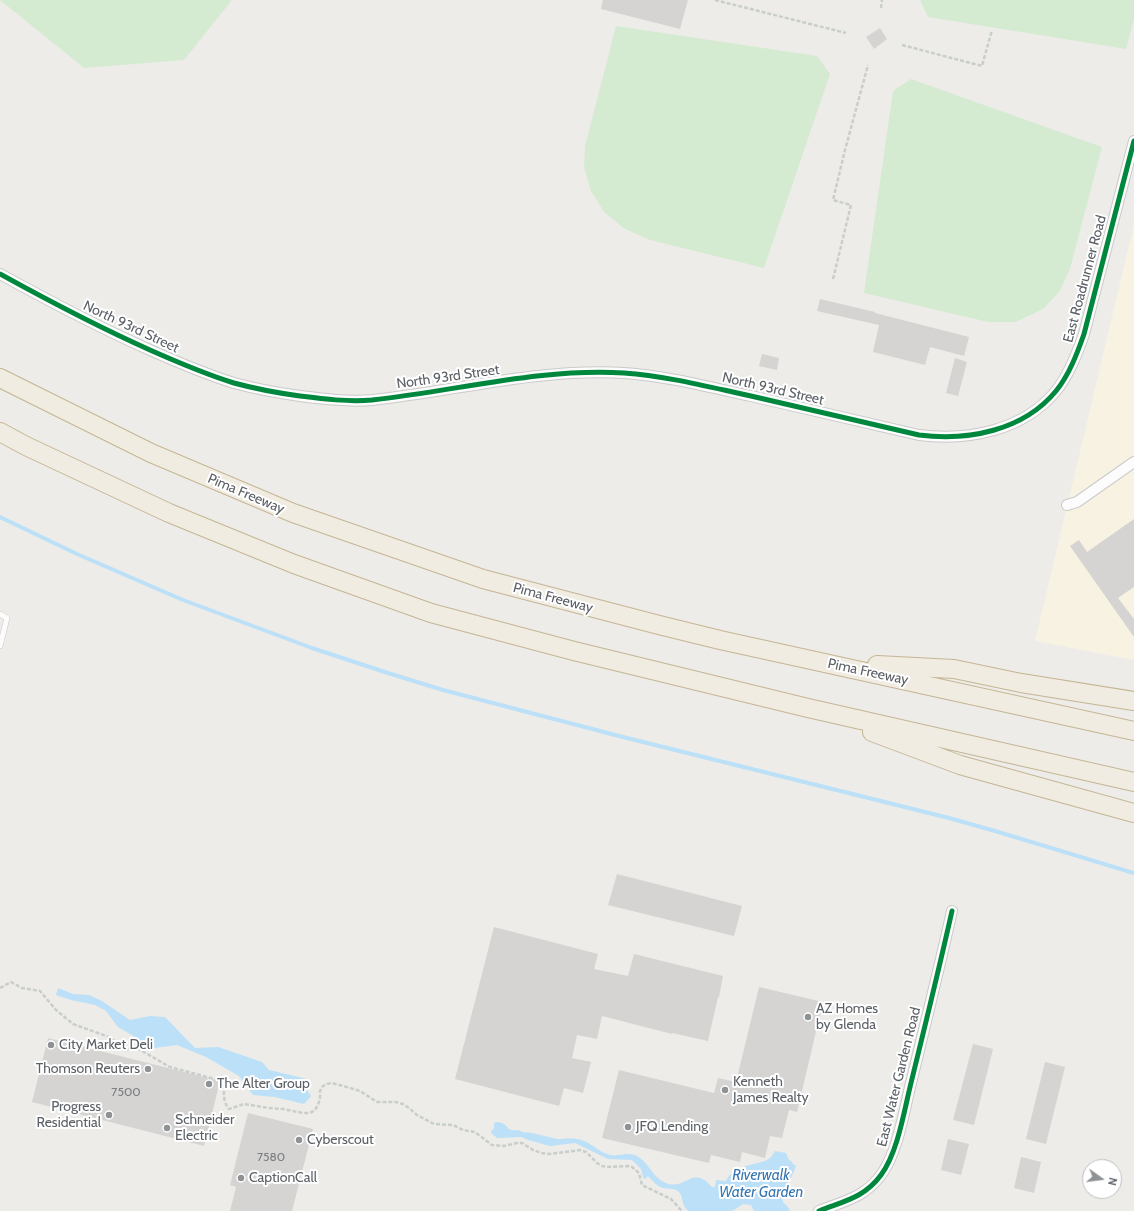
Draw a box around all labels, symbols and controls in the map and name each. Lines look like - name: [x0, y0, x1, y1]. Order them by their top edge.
- street label: East Roadrunner Road: [1060, 214, 1110, 344]
- street label: North 93rd Street: [80, 297, 182, 357]
- street label: North 93rd Street: [395, 361, 501, 393]
- street label: North 93rd Street: [720, 369, 826, 409]
- street label: Pima Freeway: [205, 470, 287, 518]
- street label: Pima Freeway: [511, 579, 595, 617]
- street label: Pima Freeway: [826, 655, 910, 689]
- place label: AZ Homes by Glenda: [816, 1001, 878, 1034]
- street label: East Water Garden Road: [873, 1005, 925, 1149]
- marker: AZ Homes by Glenda: [803, 1012, 813, 1022]
- place label: City Market Deli: [59, 1037, 153, 1053]
- marker: City Market Deli: [46, 1040, 56, 1050]
- place label: Thomson Reuters: [36, 1061, 140, 1077]
- marker: Thomson Reuters: [143, 1064, 153, 1074]
- place label: Kenneth James Realty: [733, 1074, 809, 1106]
- place label: The Alter Group: [217, 1076, 310, 1092]
- marker: The Alter Group: [204, 1079, 214, 1089]
- house number: 7500: [111, 1085, 141, 1099]
- marker: Kenneth James Realty: [720, 1085, 730, 1095]
- place label: Progress Residential: [37, 1099, 101, 1132]
- marker: Progress Residential: [104, 1110, 114, 1120]
- place label: Schneider Electric: [175, 1112, 234, 1144]
- place label: JFQ Lending: [636, 1119, 708, 1135]
- marker: JFQ Lending: [623, 1122, 633, 1132]
- marker: Schneider Electric: [162, 1123, 172, 1133]
- place label: Cyberscout: [307, 1132, 374, 1148]
- marker: Cyberscout: [294, 1135, 304, 1145]
- house number: 7580: [257, 1150, 285, 1164]
- north arrow: [1082, 1159, 1122, 1199]
- water label: Riverwalk Water Garden: [719, 1167, 803, 1202]
- place label: CaptionCall: [249, 1170, 317, 1186]
- marker: CaptionCall: [236, 1173, 246, 1183]
- text: N: [1105, 1176, 1120, 1187]

